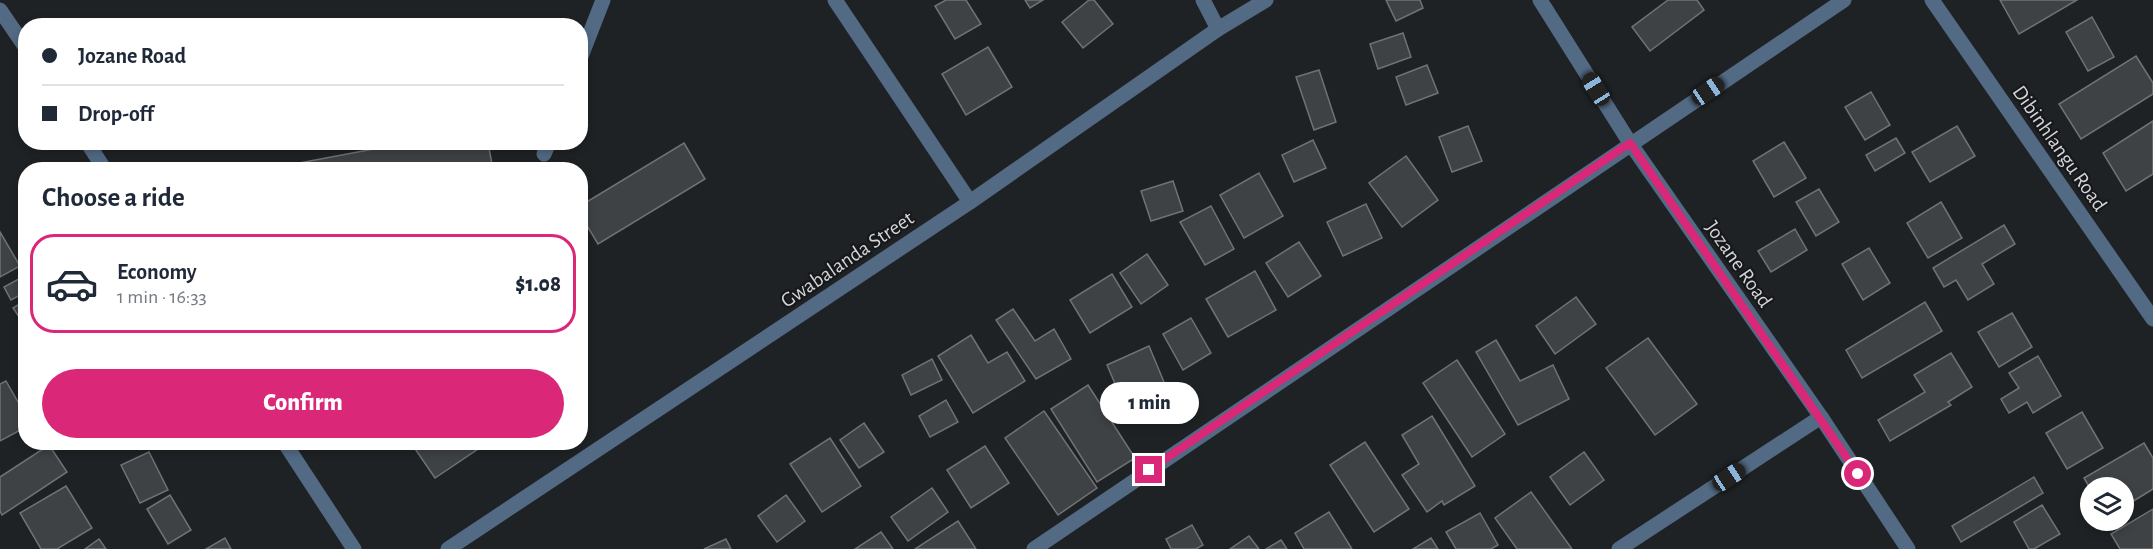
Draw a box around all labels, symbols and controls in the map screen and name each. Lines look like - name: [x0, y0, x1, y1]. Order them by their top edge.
- text: Jozane Road: [78, 45, 186, 67]
- car: [1579, 69, 1613, 109]
- car: [1688, 73, 1728, 109]
- street label: Dibinhlangu Road: [2009, 82, 2111, 215]
- text: Drop-off: [78, 103, 154, 125]
- text: Choose a ride: [42, 184, 185, 211]
- street label: Gwabalanda Street: [777, 207, 918, 312]
- street label: Jozane Road: [1701, 217, 1776, 311]
- icon: car: [45, 257, 99, 311]
- text: Economy: [117, 261, 197, 283]
- text: $1.08: [515, 273, 561, 295]
- text: 1 min · 16:33: [117, 287, 207, 307]
- button: Confirm: [42, 369, 564, 438]
- callout: 1 min: [1100, 383, 1198, 425]
- text: 1 min: [1128, 393, 1171, 413]
- route end: [1135, 456, 1162, 483]
- car: [1709, 460, 1749, 494]
- route start: [1844, 460, 1871, 487]
- map controls: [2080, 477, 2134, 531]
- button: layers: [2080, 477, 2134, 531]

